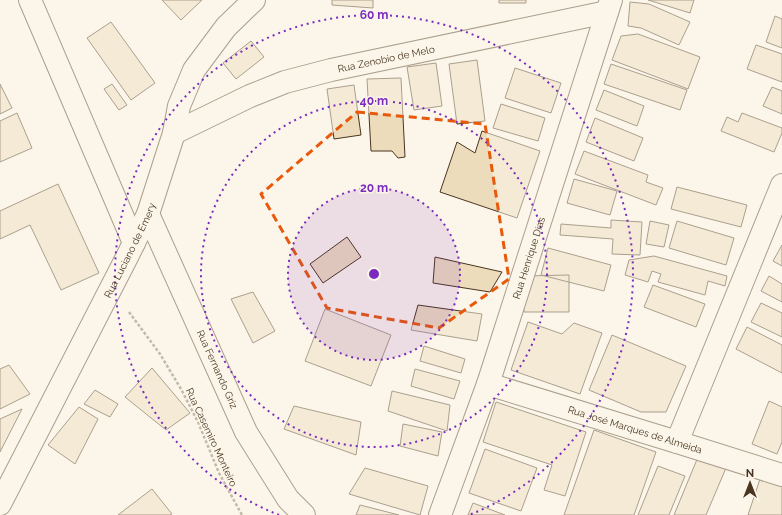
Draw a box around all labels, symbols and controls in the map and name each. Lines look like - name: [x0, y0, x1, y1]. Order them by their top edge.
- text: 60 m: [360, 8, 388, 22]
- street label: Rua Zenobio de Melo: [337, 43, 436, 74]
- text: 40 m: [360, 94, 388, 108]
- text: 20 m: [360, 181, 388, 195]
- street label: Rua Luciano de Emery: [102, 201, 157, 300]
- street label: Rua Henrique Dias: [511, 216, 547, 300]
- centre of rings: [367, 267, 381, 281]
- street label: Rua Fernando Griz: [195, 328, 240, 410]
- street label: Rua Casemiro Monteiro: [184, 386, 239, 488]
- street label: Rua José Marques de Almeida: [567, 404, 704, 456]
- north arrow: [730, 463, 770, 503]
- text: N: [746, 467, 754, 480]

